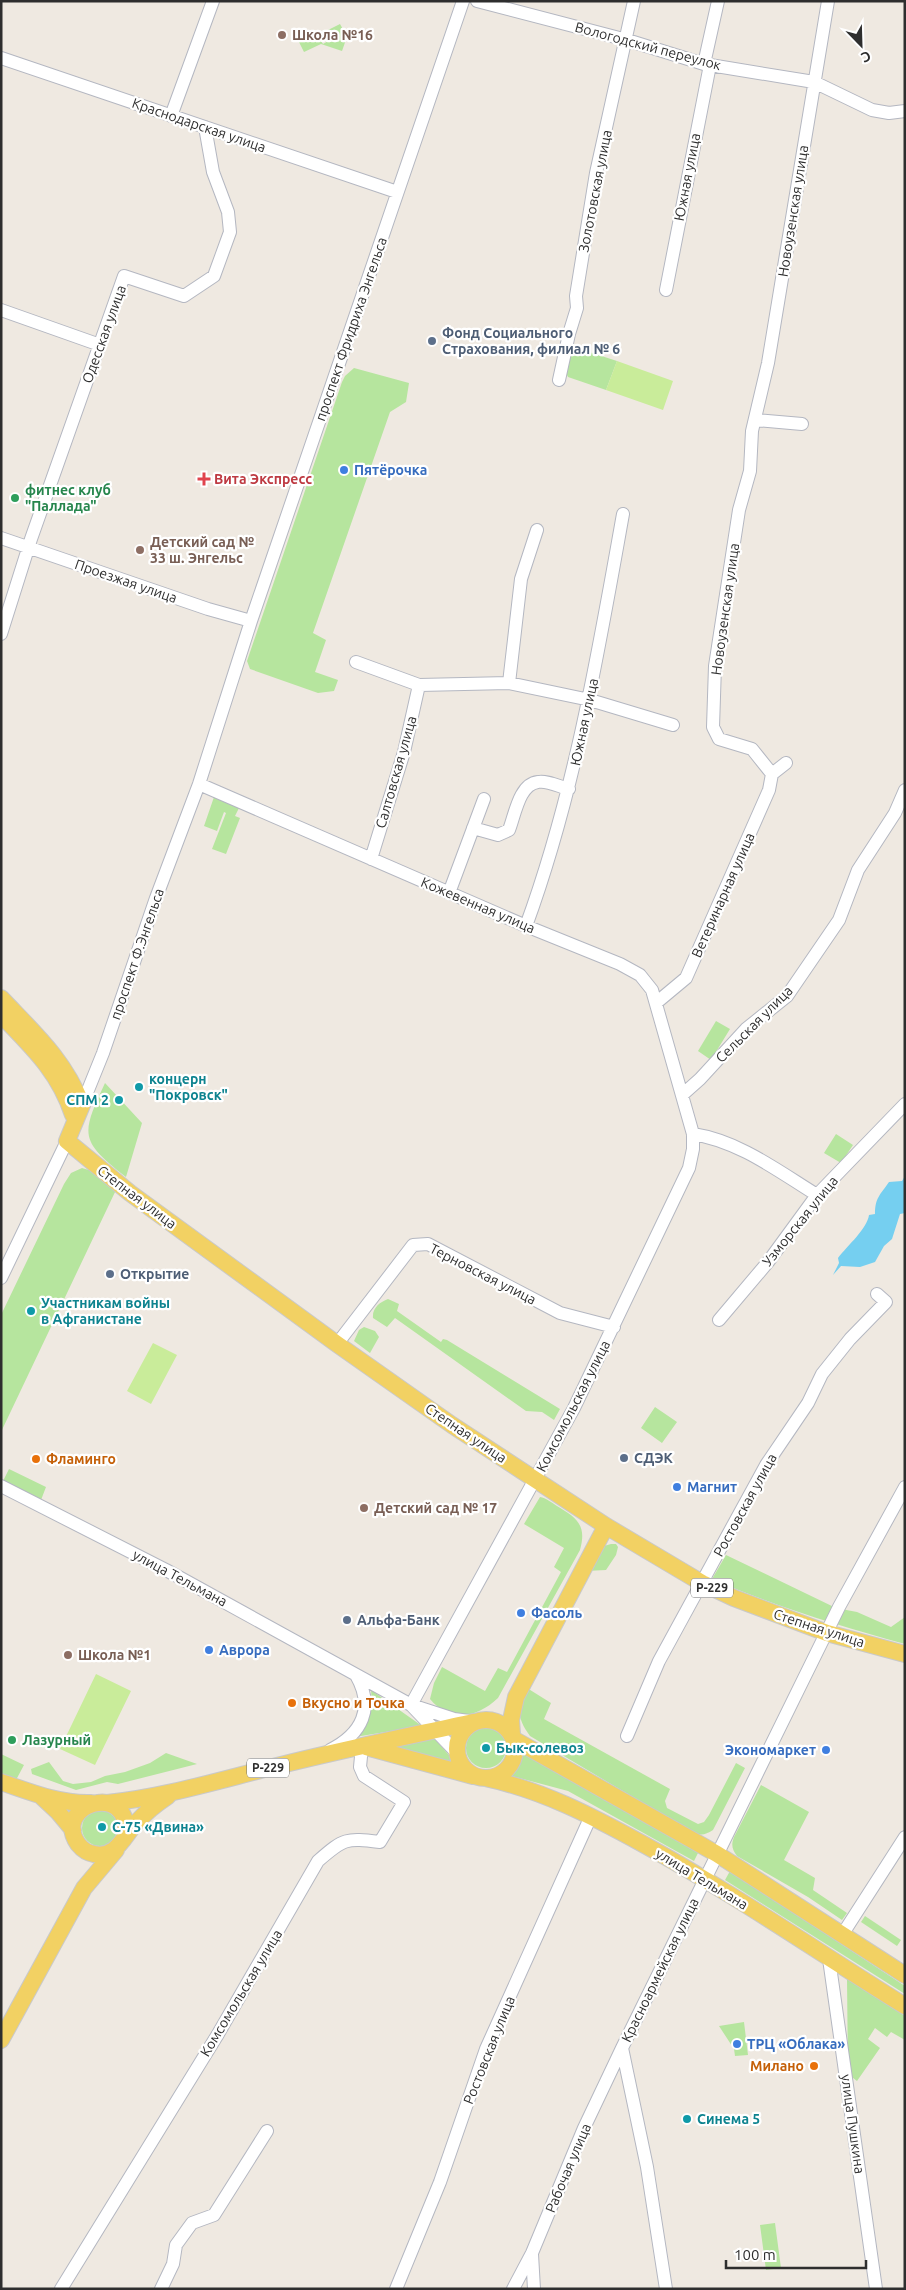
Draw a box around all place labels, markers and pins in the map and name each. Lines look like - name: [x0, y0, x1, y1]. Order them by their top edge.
- place label: Школа №16: [292, 27, 373, 43]
- marker: Школа №16: [276, 29, 288, 41]
- place label: Фонд Социального Страхования, филиал № 6: [442, 325, 620, 357]
- marker: Фонд Социального Страхования, филиал № 6: [426, 335, 438, 347]
- place label: Пятёрочка: [354, 462, 427, 478]
- marker: Пятёрочка: [338, 464, 350, 476]
- place label: Вита Экспресс: [214, 471, 312, 487]
- marker: Вита Экспресс: [198, 473, 210, 485]
- place label: фитнес клуб "Паллада": [25, 482, 111, 514]
- marker: фитнес клуб "Паллада": [9, 492, 21, 504]
- place label: Детский сад № 33 ш. Энгельс: [150, 534, 254, 566]
- marker: Детский сад № 33 ш. Энгельс: [134, 544, 146, 556]
- place label: концерн "Покровск": [149, 1071, 228, 1103]
- marker: концерн "Покровск": [133, 1081, 145, 1093]
- place label: СПМ 2: [66, 1092, 109, 1108]
- marker: СПМ 2: [113, 1094, 125, 1106]
- place label: Открытие: [120, 1266, 189, 1282]
- marker: Открытие: [104, 1268, 116, 1280]
- place label: Участникам войны в Афганистане: [41, 1295, 170, 1327]
- marker: Участникам войны в Афганистане: [25, 1305, 37, 1317]
- place label: СДЭК: [634, 1450, 674, 1466]
- place label: Фламинго: [46, 1451, 116, 1467]
- marker: СДЭК: [618, 1452, 630, 1464]
- marker: Фламинго: [30, 1453, 42, 1465]
- place label: Магнит: [687, 1479, 737, 1495]
- marker: Магнит: [671, 1481, 683, 1493]
- place label: Детский сад № 17: [374, 1500, 497, 1516]
- marker: Детский сад № 17: [358, 1502, 370, 1514]
- place label: Фасоль: [531, 1605, 582, 1621]
- marker: Фасоль: [515, 1607, 527, 1619]
- place label: Альфа-Банк: [357, 1612, 440, 1628]
- marker: Альфа-Банк: [341, 1614, 353, 1626]
- place label: Аврора: [219, 1642, 270, 1658]
- marker: Аврора: [203, 1644, 215, 1656]
- place label: Школа №1: [78, 1647, 151, 1663]
- marker: Школа №1: [62, 1649, 74, 1661]
- place label: Вкусно и Точка: [302, 1695, 405, 1711]
- marker: Вкусно и Точка: [286, 1697, 298, 1709]
- place label: Лазурный: [22, 1732, 91, 1748]
- marker: Лазурный: [6, 1734, 18, 1746]
- place label: Бык-солевоз: [496, 1740, 584, 1756]
- marker: Бык-солевоз: [480, 1742, 492, 1754]
- place label: Экономаркет: [725, 1742, 816, 1758]
- marker: Экономаркет: [820, 1744, 832, 1756]
- place label: С-75 «Двина»: [112, 1819, 204, 1835]
- marker: С-75 «Двина»: [96, 1821, 108, 1833]
- place label: ТРЦ «Облака»: [747, 2036, 845, 2052]
- marker: ТРЦ «Облака»: [731, 2038, 743, 2050]
- place label: Милано: [750, 2058, 804, 2074]
- marker: Милано: [808, 2060, 820, 2072]
- place label: Синема 5: [697, 2111, 760, 2127]
- marker: Синема 5: [681, 2113, 693, 2125]

